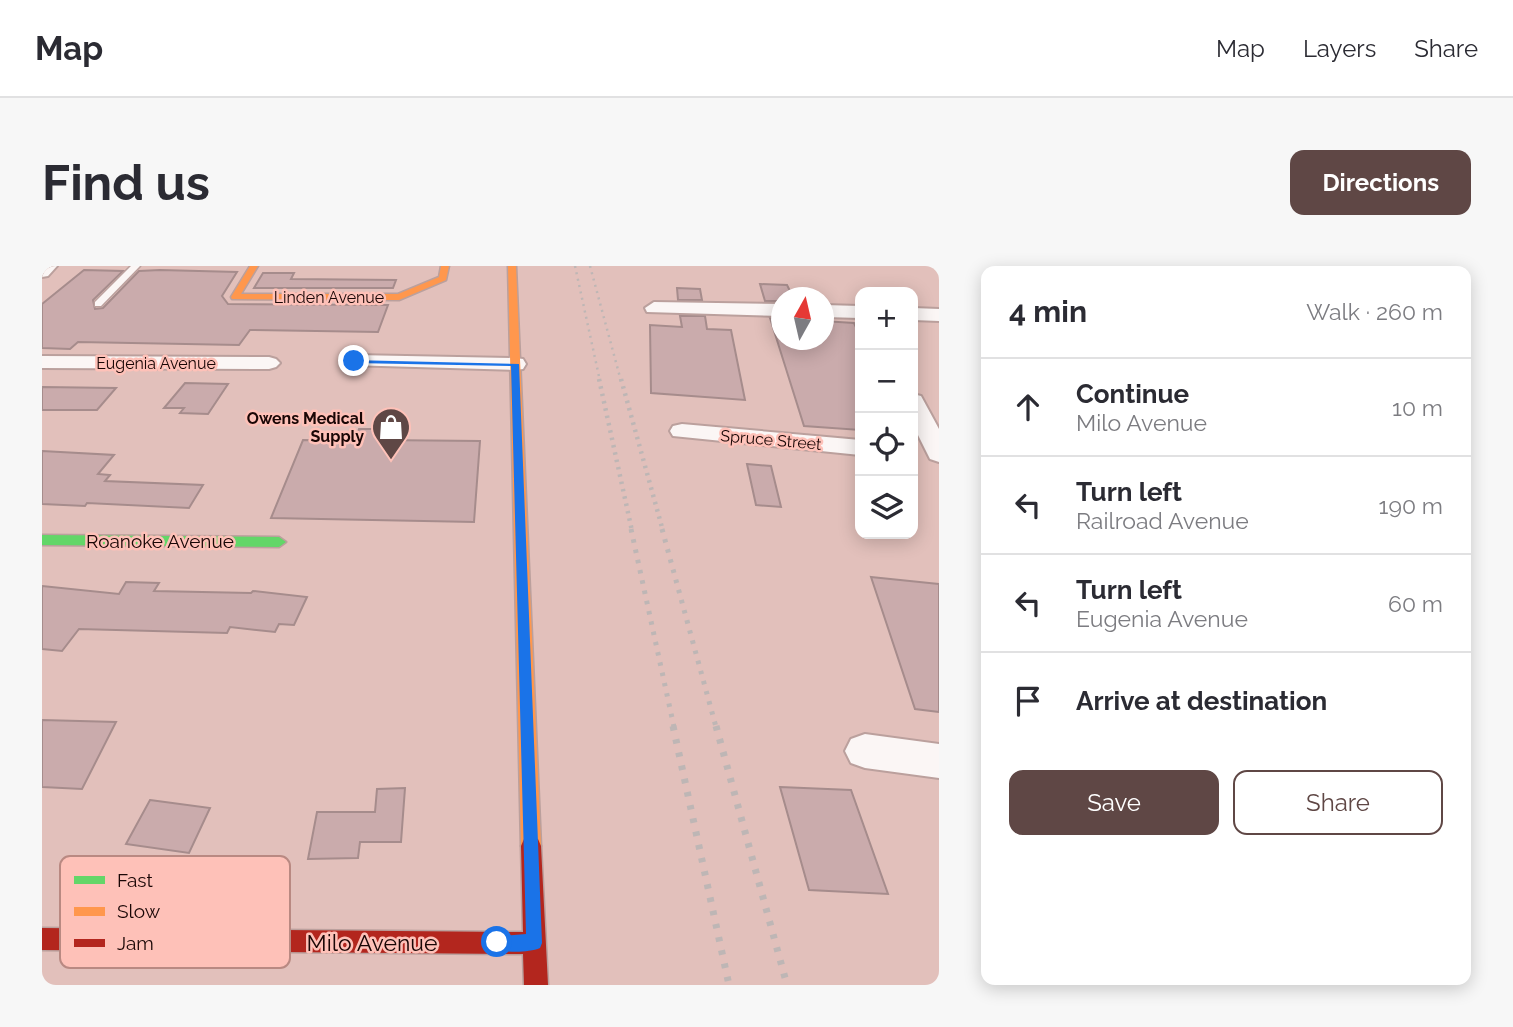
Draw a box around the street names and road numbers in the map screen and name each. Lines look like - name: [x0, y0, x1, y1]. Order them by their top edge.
- street label: Linden Avenue: [274, 288, 384, 307]
- street label: Eugenia Avenue: [96, 354, 216, 373]
- street label: Spruce Street: [720, 426, 823, 454]
- street label: Roanoke Avenue: [86, 530, 234, 552]
- street label: Milo Avenue: [307, 929, 438, 956]

